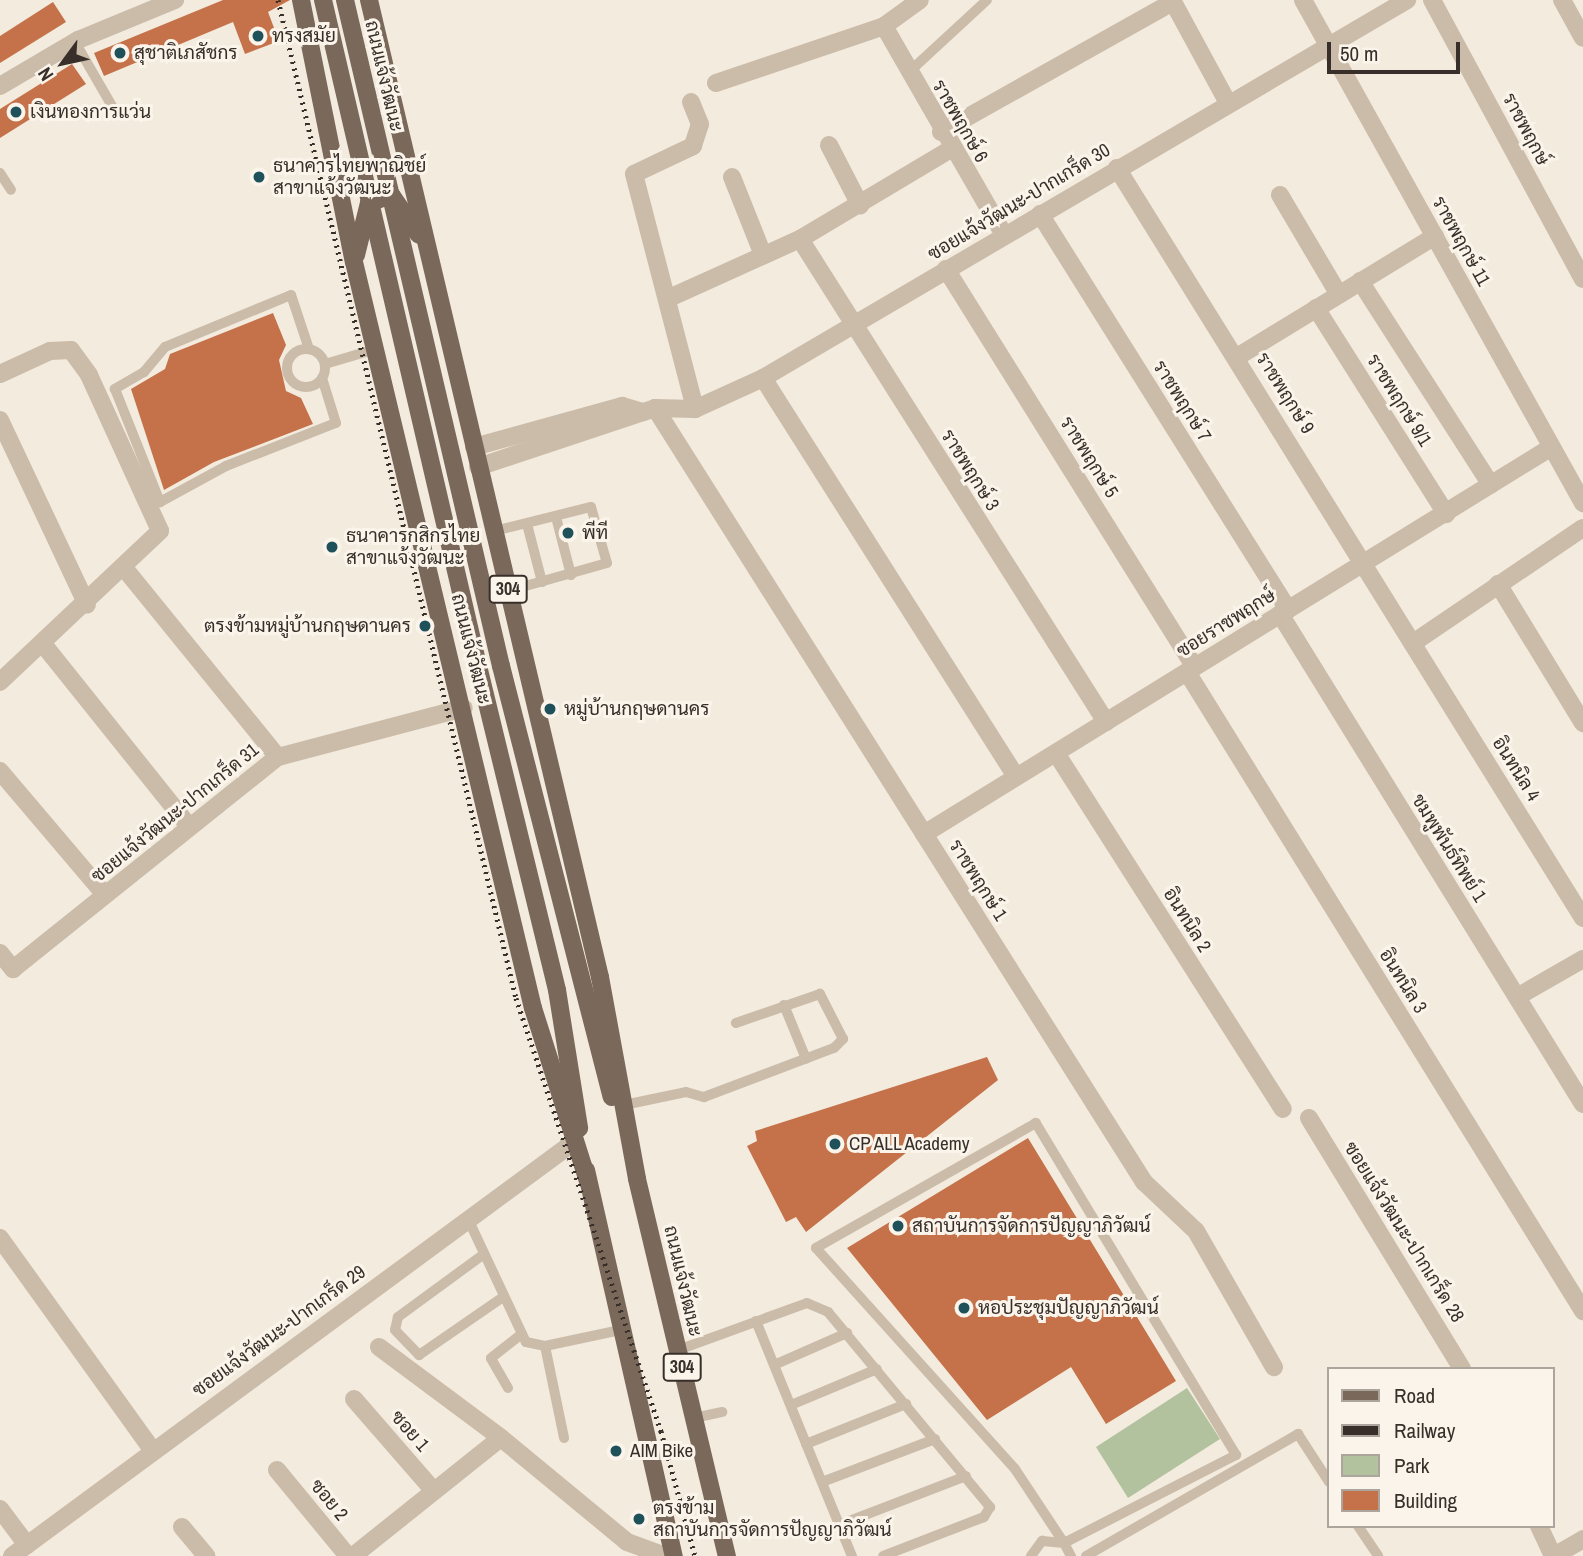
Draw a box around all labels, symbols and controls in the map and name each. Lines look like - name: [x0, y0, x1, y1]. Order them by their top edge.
- street label: ถนนแจ้งวัฒนะ: [360, 18, 408, 134]
- place label: ทรงสมัย: [272, 25, 336, 47]
- north arrow: [28, 28, 98, 98]
- marker: ทรงสมัย: [250, 28, 266, 44]
- scale bar: [1331, 28, 1464, 72]
- text: 50 m: [1340, 39, 1378, 68]
- place label: สุชาติเภสัชกร: [134, 42, 238, 64]
- marker: สุชาติเภสัชกร: [112, 45, 128, 61]
- text: N: [31, 63, 59, 86]
- street label: ราชพฤกษ์ 6: [927, 76, 993, 166]
- street label: ราชพฤกษ์: [1498, 89, 1554, 169]
- place label: เงินทองการแว่น: [30, 101, 151, 123]
- marker: เงินทองการแว่น: [8, 104, 24, 120]
- street label: ซอยแจ้งวัฒนะ-ปากเกร็ด 30: [924, 139, 1114, 265]
- place label: ธนาคารไทยพาณิชย์ สาขาแจ้งวัฒนะ: [273, 155, 426, 199]
- marker: ธนาคารไทยพาณิชย์ สาขาแจ้งวัฒนะ: [251, 169, 267, 185]
- street label: ราชพฤกษ์ 11: [1427, 192, 1495, 290]
- street label: ราชพฤกษ์ 9: [1251, 348, 1319, 438]
- street label: ราชพฤกษ์ 9/1: [1362, 350, 1436, 450]
- street label: ราชพฤกษ์ 7: [1148, 356, 1216, 446]
- street label: ราชพฤกษ์ 5: [1055, 412, 1123, 502]
- street label: ราชพฤกษ์ 3: [936, 425, 1004, 515]
- place label: พีที: [582, 522, 608, 544]
- place label: ธนาคารกสิกรไทย สาขาแจ้งวัฒนะ: [346, 525, 480, 569]
- marker: พีที: [560, 525, 576, 541]
- marker: ธนาคารกสิกรไทย สาขาแจ้งวัฒนะ: [324, 539, 340, 555]
- road number: 304: [487, 574, 529, 604]
- street label: ซอยราชพฤกษ์: [1172, 584, 1280, 662]
- street label: ถนนแจ้งวัฒนะ: [446, 591, 496, 707]
- place label: ตรงข้ามหมู่บ้านกฤษดานคร: [204, 615, 411, 637]
- marker: ตรงข้ามหมู่บ้านกฤษดานคร: [417, 618, 433, 634]
- place label: หมู่บ้านกฤษดานคร: [564, 698, 709, 720]
- marker: หมู่บ้านกฤษดานคร: [542, 701, 558, 717]
- street label: อินทนิล 4: [1487, 732, 1545, 806]
- street label: ซอยแจ้งวัฒนะ-ปากเกร็ด 31: [87, 739, 263, 887]
- street label: ชมพูพันธ์ทิพย์ 1: [1407, 790, 1491, 906]
- street label: ราชพฤกษ์ 1: [944, 835, 1012, 925]
- street label: อินทนิล 2: [1158, 883, 1216, 957]
- street label: อินทนิล 3: [1374, 944, 1432, 1018]
- place label: CP ALL Academy: [849, 1133, 972, 1155]
- marker: CP ALL Academy: [827, 1136, 843, 1152]
- street label: ซอยแจ้งวัฒนะ-ปากเกร็ด 28: [1339, 1138, 1469, 1326]
- place label: สถาบันการจัดการปัญญาภิวัฒน์: [912, 1215, 1151, 1237]
- marker: สถาบันการจัดการปัญญาภิวัฒน์: [890, 1218, 906, 1234]
- street label: ถนนแจ้งวัฒนะ: [659, 1223, 707, 1339]
- street label: ซอยแจ้งวัฒนะ-ปากเกร็ด 29: [188, 1261, 370, 1401]
- place label: หอประชุมปัญญาภิวัฒน์: [978, 1297, 1159, 1319]
- marker: หอประชุมปัญญาภิวัฒน์: [956, 1300, 972, 1316]
- road number: 304: [661, 1352, 703, 1382]
- legend: [1328, 1367, 1555, 1528]
- text: Road: [1394, 1381, 1435, 1410]
- street label: ซอย 1: [386, 1406, 434, 1456]
- text: Railway: [1394, 1416, 1455, 1445]
- place label: AIM Bike: [630, 1440, 693, 1462]
- marker: AIM Bike: [608, 1443, 624, 1459]
- text: Park: [1394, 1451, 1429, 1480]
- street label: ซอย 2: [305, 1475, 353, 1525]
- text: Building: [1394, 1486, 1457, 1515]
- place label: ตรงข้าม สถาบันการจัดการปัญญาภิวัฒน์: [653, 1497, 892, 1541]
- marker: ตรงข้าม สถาบันการจัดการปัญญาภิวัฒน์: [631, 1511, 647, 1527]

